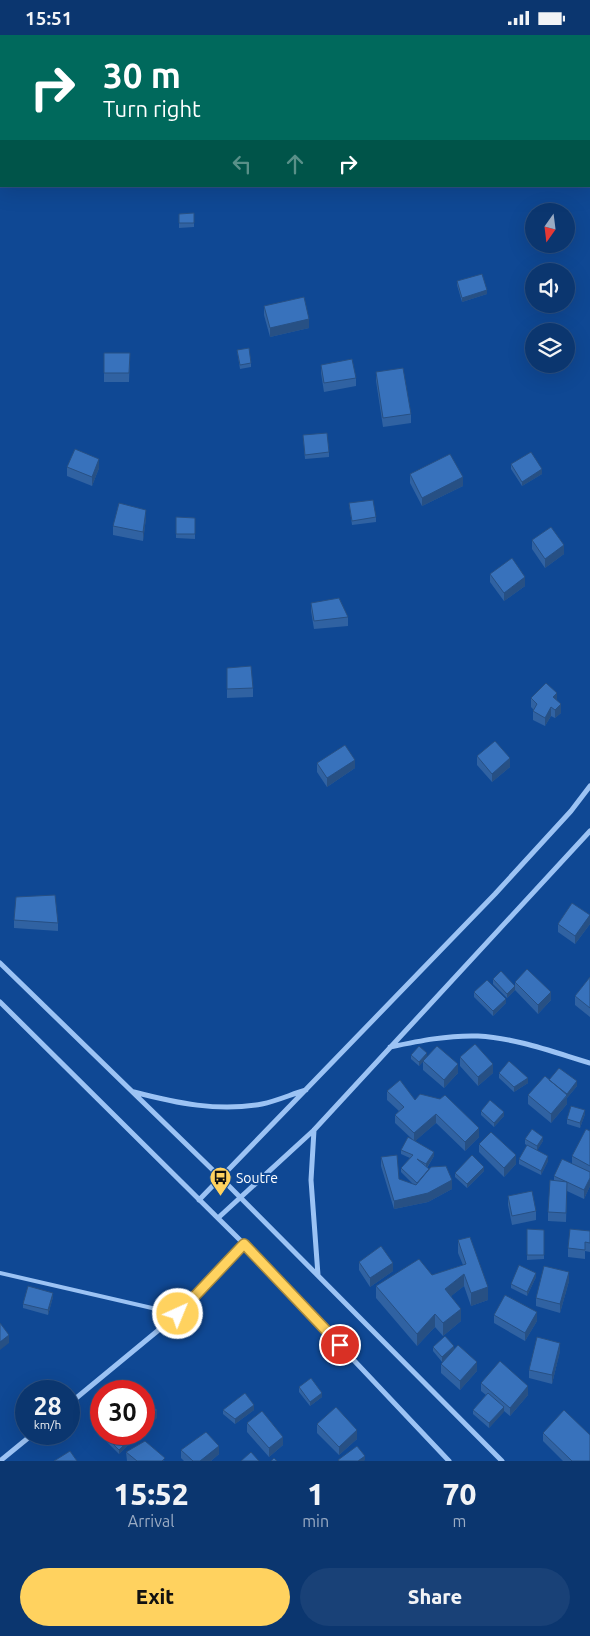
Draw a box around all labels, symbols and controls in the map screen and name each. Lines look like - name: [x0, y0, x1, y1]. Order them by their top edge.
- text: 15:51: [25, 7, 73, 29]
- icon: right: [20, 55, 85, 120]
- text: 30 m: [103, 55, 181, 95]
- text: Turn right: [103, 96, 201, 121]
- icon: left: [228, 150, 256, 178]
- icon: ahead: [281, 150, 309, 178]
- icon: right: [334, 150, 362, 178]
- north arrow: [525, 203, 575, 253]
- map controls: [525, 203, 575, 373]
- button: sound: [525, 263, 575, 313]
- button: layers: [525, 323, 575, 373]
- bus stop icon: Soutre: [208, 1166, 232, 1197]
- place label: Soutre: [236, 1170, 278, 1186]
- position arrow: [151, 1287, 203, 1339]
- pin: [319, 1324, 361, 1366]
- icon: arrive: [326, 1331, 354, 1359]
- speed limit sign: 30: [90, 1380, 155, 1445]
- text: 28: [33, 1392, 62, 1420]
- text: km/h: [34, 1418, 61, 1431]
- text: 15:52: [114, 1477, 189, 1511]
- text: 1: [307, 1477, 324, 1511]
- text: 70: [443, 1477, 476, 1511]
- text: Arrival: [128, 1512, 174, 1530]
- text: min: [302, 1512, 329, 1530]
- text: m: [453, 1512, 466, 1530]
- button: Exit: [20, 1568, 290, 1626]
- button: Share: [300, 1568, 570, 1626]

